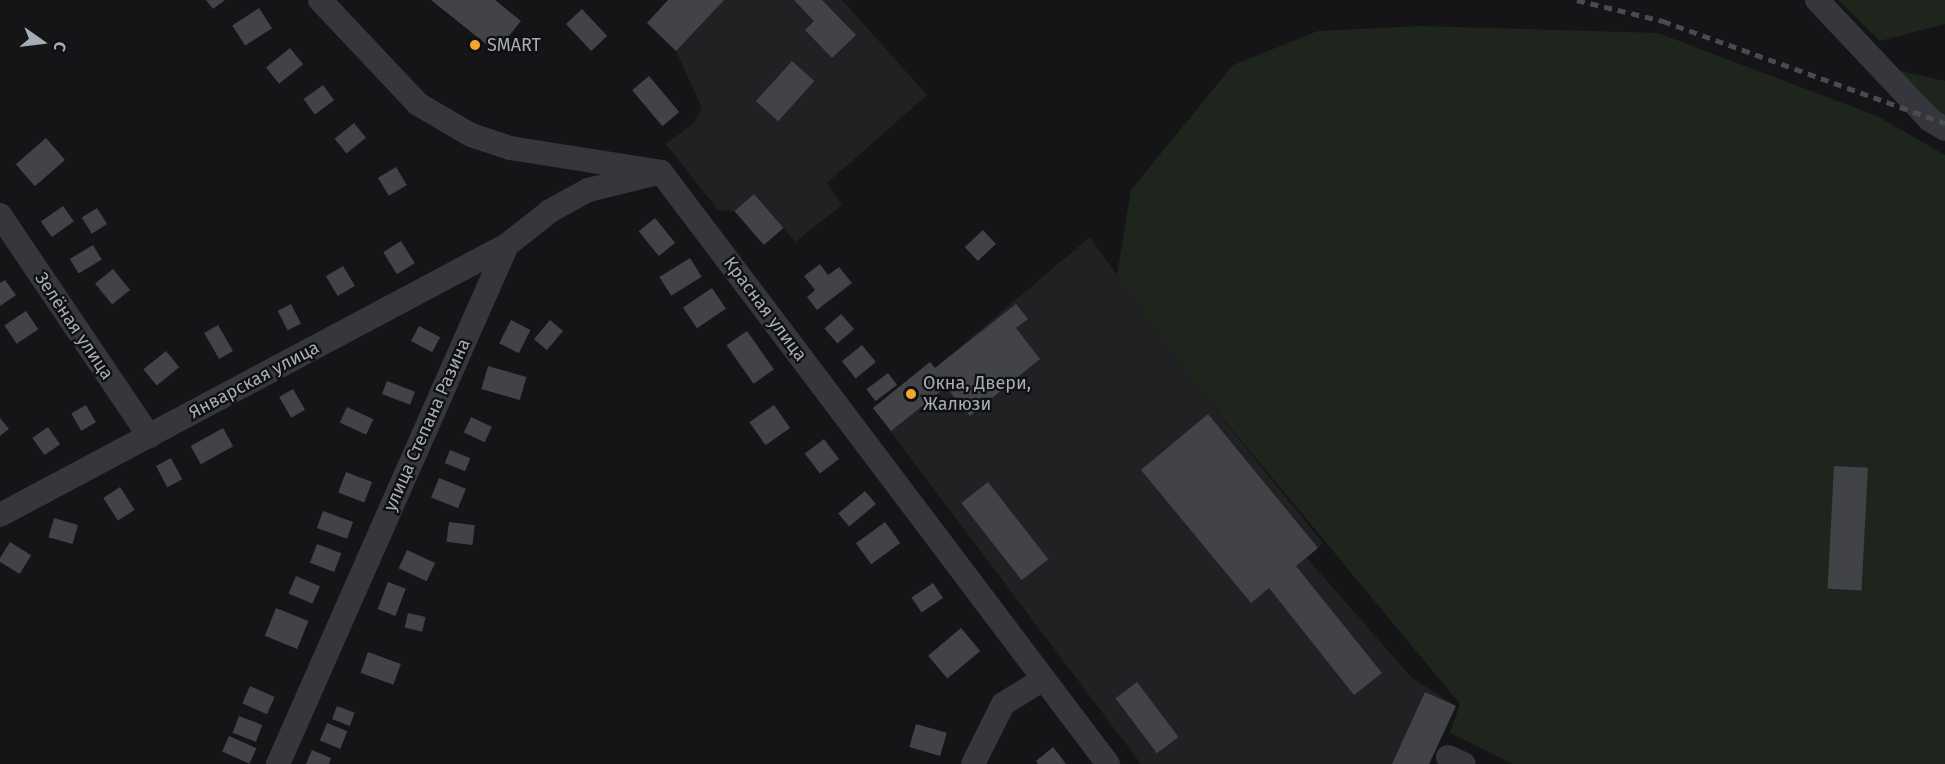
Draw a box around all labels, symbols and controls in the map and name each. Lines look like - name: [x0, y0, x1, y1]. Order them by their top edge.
- north arrow: [12, 12, 72, 72]
- place label: SMART: [487, 34, 541, 56]
- marker: SMART: [468, 38, 482, 52]
- text: С: [50, 40, 70, 53]
- street label: Красная улица: [719, 253, 811, 365]
- street label: Зелёная улица: [30, 268, 118, 384]
- street label: улица Степана Разина: [379, 335, 475, 515]
- street label: Январская улица: [185, 337, 323, 423]
- place label: Окна, Двери, Жалюзи: [923, 373, 1031, 416]
- marker: Окна, Двери, Жалюзи: [904, 387, 918, 401]

